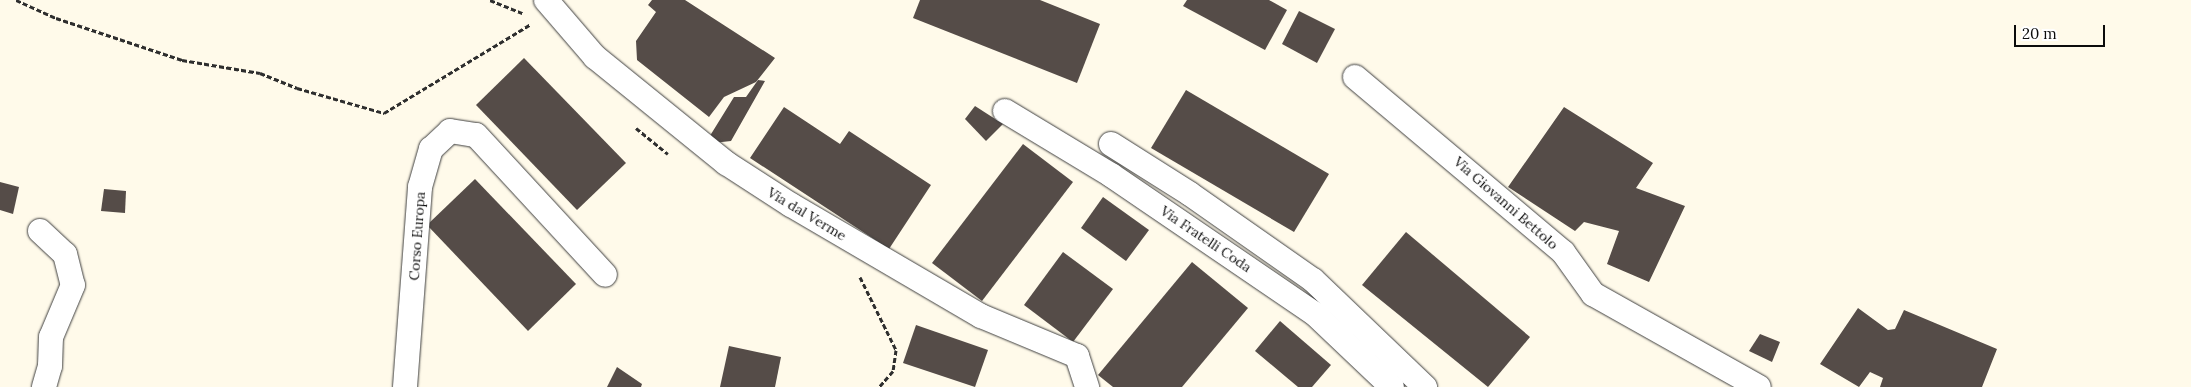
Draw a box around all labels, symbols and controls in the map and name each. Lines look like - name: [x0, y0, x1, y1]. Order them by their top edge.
- scale bar: [2016, 15, 2107, 47]
- text: 20 m: [2022, 24, 2057, 43]
- street label: Via Giovanni Bettolo: [1450, 153, 1562, 253]
- street label: Via dal Verme: [764, 184, 850, 244]
- street label: Corso Europa: [406, 191, 428, 281]
- street label: Via Fratelli Coda: [1157, 202, 1255, 276]

